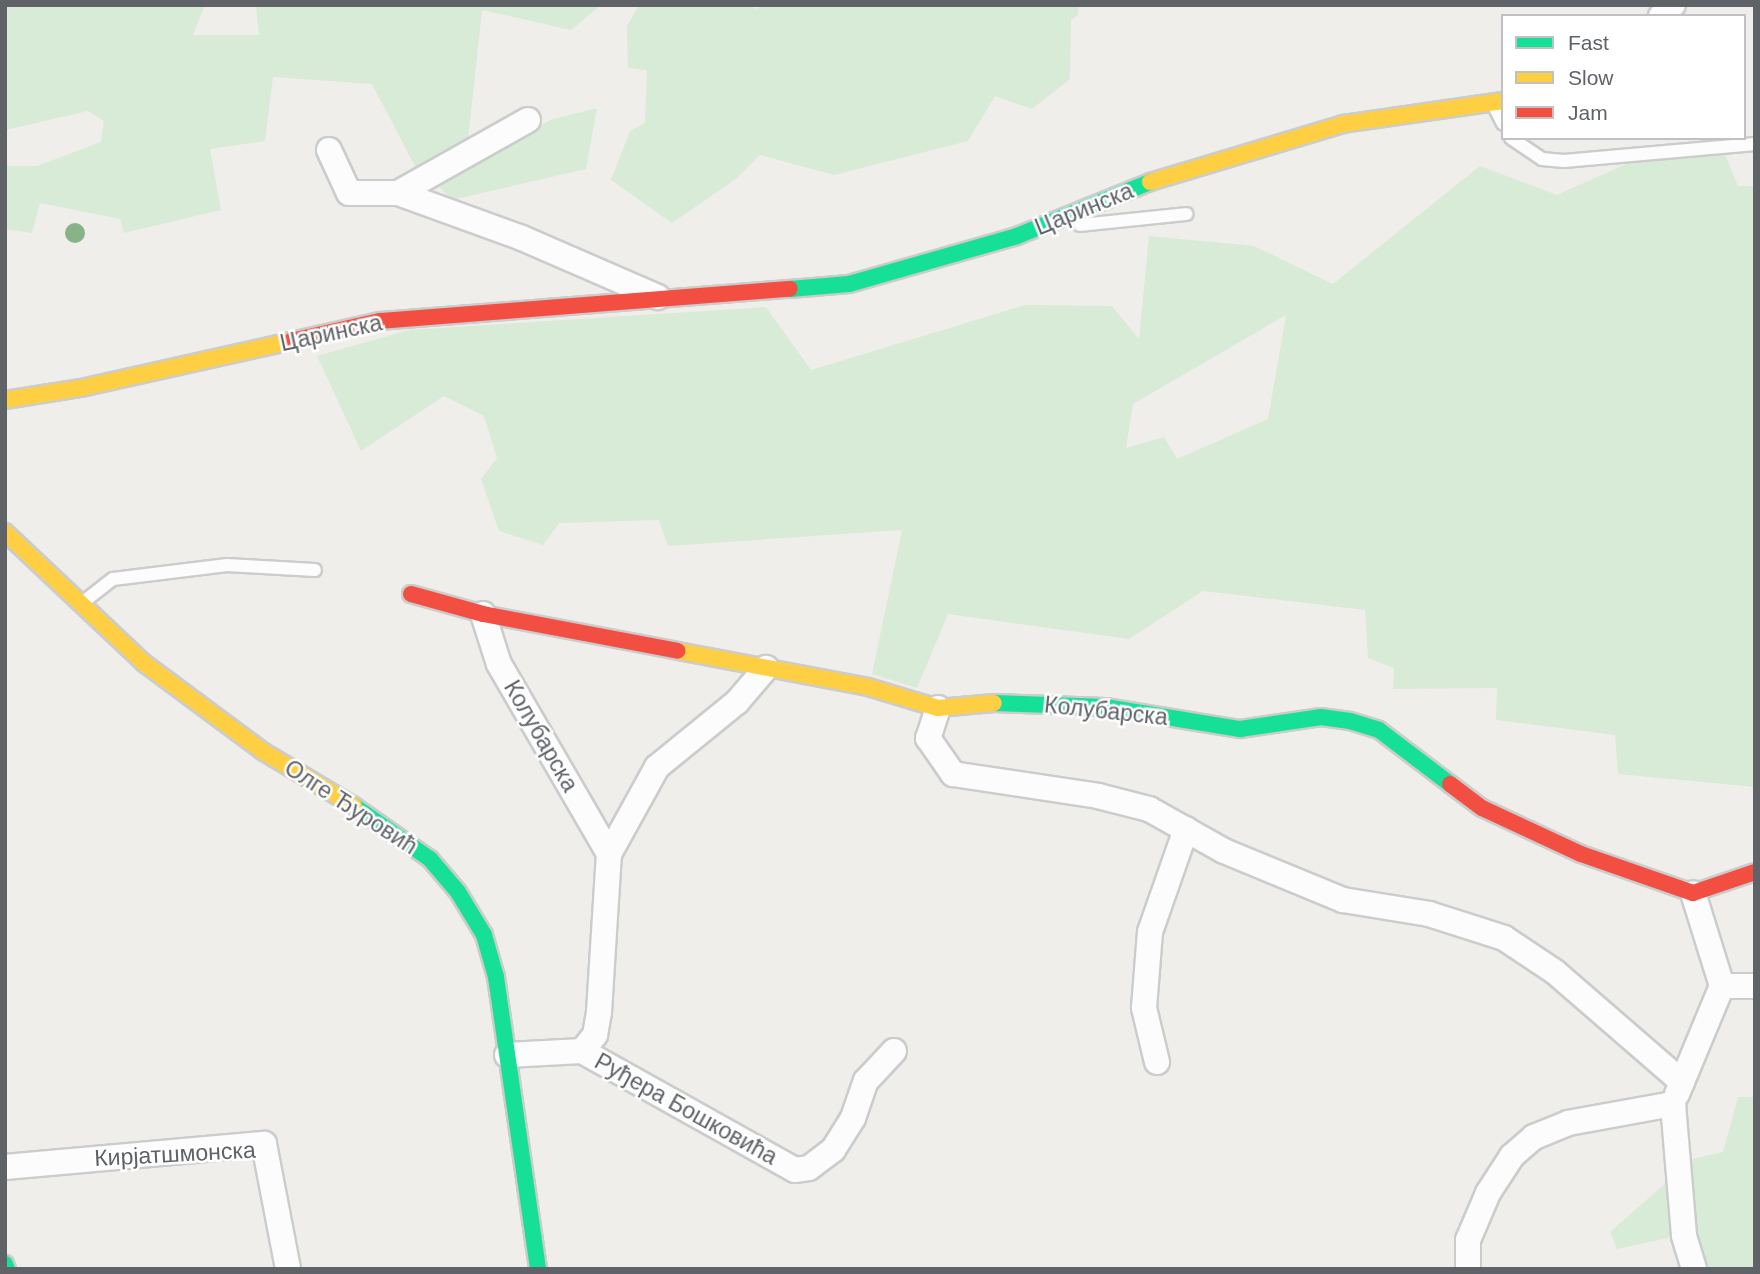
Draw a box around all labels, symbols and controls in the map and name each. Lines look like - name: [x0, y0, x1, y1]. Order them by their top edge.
- legend: [1501, 14, 1746, 140]
- text: Fast: [1568, 31, 1609, 54]
- text: Slow: [1568, 66, 1614, 89]
- text: Jam: [1568, 101, 1608, 124]
- street label: Царинска: [1031, 177, 1137, 241]
- street label: Царинска: [278, 309, 384, 357]
- street label: Колубарска: [498, 675, 584, 797]
- street label: Колубарска: [1043, 691, 1169, 731]
- street label: Олге Ђуровић: [279, 754, 423, 860]
- street label: Руђера Бошковића: [590, 1047, 782, 1171]
- street label: Кирјатшмонска: [94, 1136, 256, 1172]

